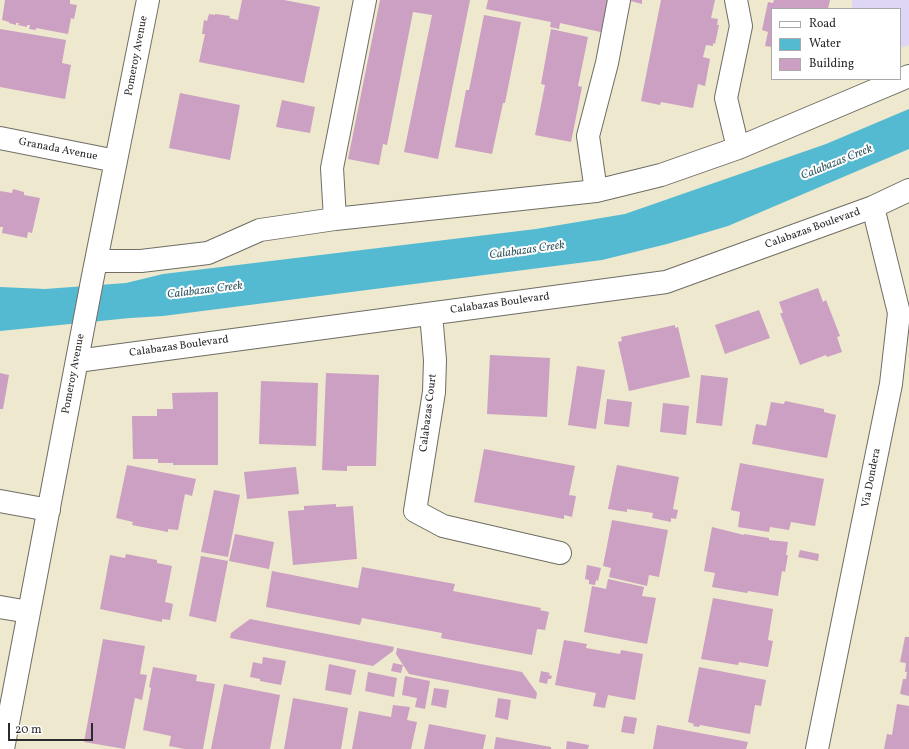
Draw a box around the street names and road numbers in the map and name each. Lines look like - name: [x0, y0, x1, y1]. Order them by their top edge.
- street label: Pomeroy Avenue: [123, 15, 151, 97]
- street label: Granada Avenue: [17, 136, 99, 164]
- street label: Calabazas Boulevard: [764, 206, 862, 252]
- street label: Calabazas Boulevard: [449, 290, 551, 318]
- street label: Pomeroy Avenue: [60, 333, 88, 415]
- street label: Calabazas Boulevard: [128, 333, 230, 361]
- street label: Calabazas Court: [418, 373, 440, 453]
- street label: Via Dondera: [860, 447, 884, 509]

